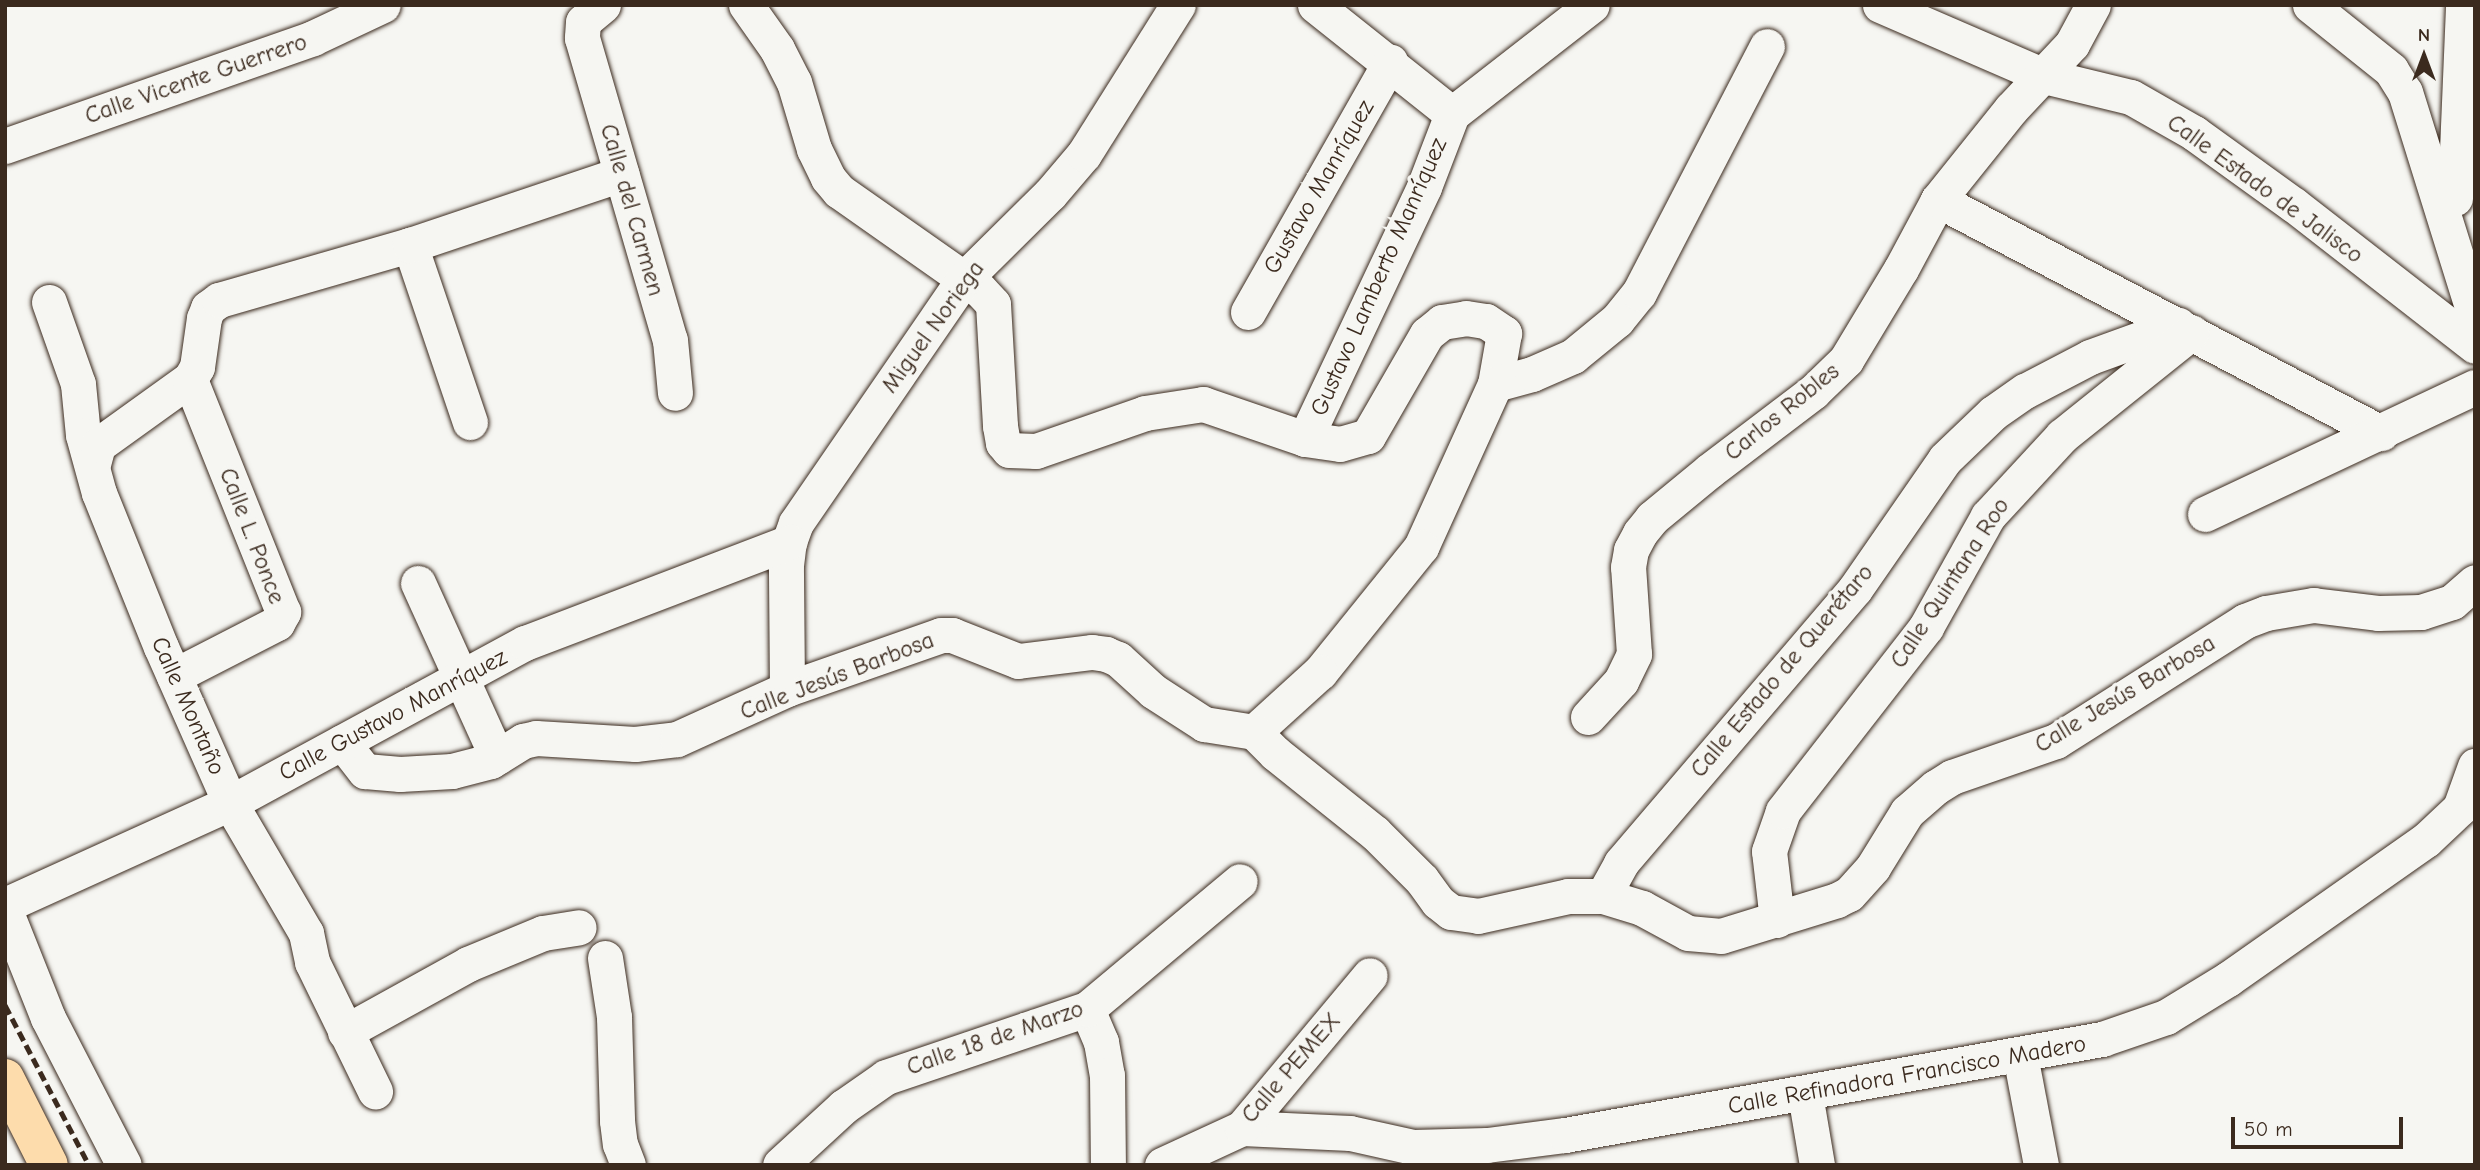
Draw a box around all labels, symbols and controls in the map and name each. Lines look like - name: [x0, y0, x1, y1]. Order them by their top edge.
- north arrow: [2389, 21, 2459, 91]
- text: N: [2418, 24, 2430, 46]
- street label: Calle Vicente Guerrero: [81, 27, 311, 131]
- street label: Gustavo Manríquez: [1258, 95, 1380, 279]
- street label: Calle Estado de Jalisco: [2161, 108, 2369, 270]
- street label: Calle del Carmen: [594, 121, 670, 299]
- street label: Gustavo Lamberto Manríquez: [1305, 134, 1453, 420]
- street label: Miguel Noriega: [875, 255, 991, 399]
- street label: Carlos Robles: [1719, 357, 1845, 467]
- street label: Calle L. Ponce: [213, 464, 291, 608]
- street label: Calle Quintana Roo: [1884, 492, 2016, 674]
- street label: Calle Estado de Querétaro: [1684, 559, 1880, 783]
- street label: Calle Jesús Barbosa: [736, 626, 938, 726]
- street label: Calle Jesús Barbosa: [2030, 629, 2220, 759]
- street label: Calle Montaño: [145, 632, 231, 780]
- street label: Calle Gustavo Manríquez: [274, 643, 512, 787]
- street label: Calle 18 de Marzo: [903, 994, 1087, 1082]
- street label: Calle PEMEX: [1235, 1007, 1347, 1129]
- street label: Calle Refinadora Francisco Madero: [1726, 1029, 2088, 1121]
- scale bar: [2235, 1104, 2406, 1148]
- text: 50 m: [2244, 1117, 2293, 1141]

